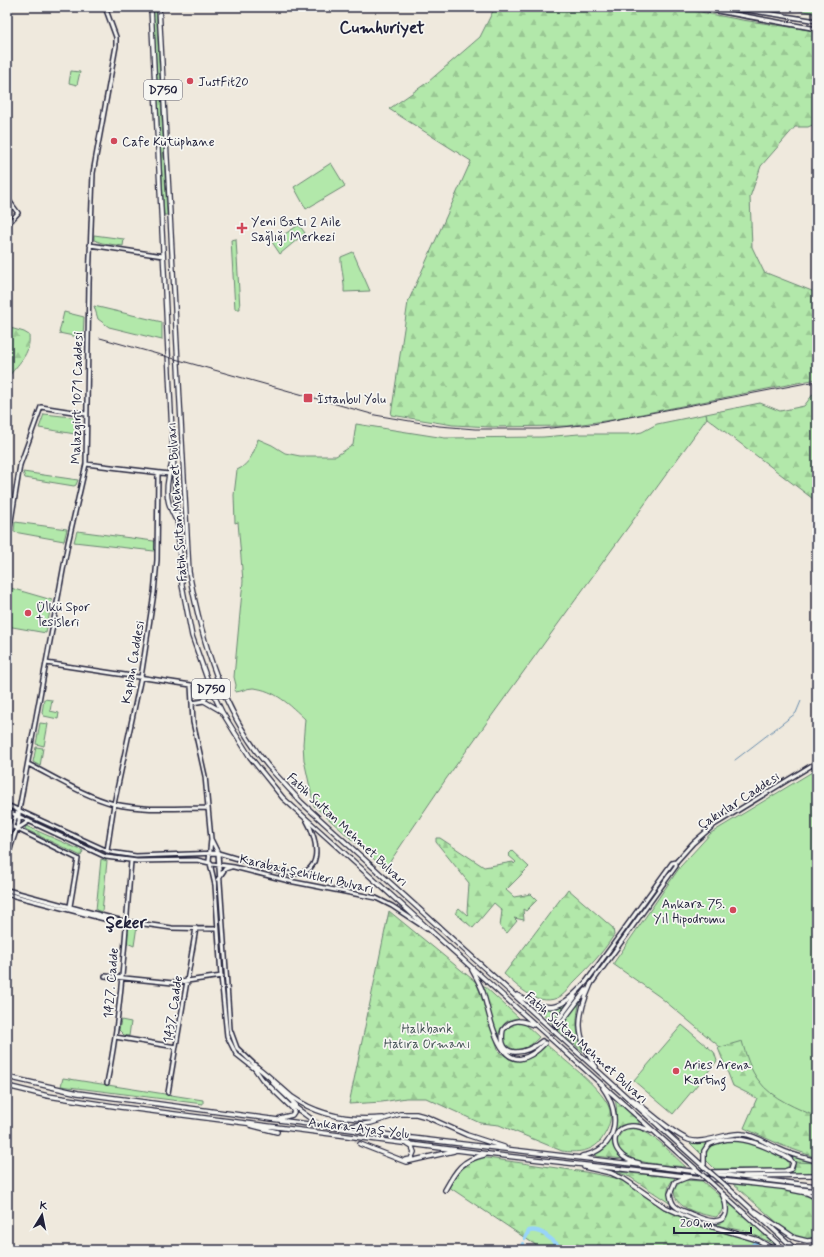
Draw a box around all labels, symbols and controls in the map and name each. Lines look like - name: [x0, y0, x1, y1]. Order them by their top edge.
- district label: Cumhuriyet: [339, 17, 425, 39]
- place label: JustFit20: [198, 74, 249, 91]
- marker: JustFit20: [185, 76, 195, 86]
- road number: D750: [144, 80, 182, 100]
- place label: Cafe Kütüphane: [122, 134, 215, 151]
- marker: Cafe Kütüphane: [109, 136, 119, 146]
- place label: Yeni Batı 2 Aile Sağlığı Merkezi: [251, 214, 341, 246]
- marker: Yeni Batı 2 Aile Sağlığı Merkezi: [236, 222, 248, 234]
- street label: Malazgirt 1071 Caddesi: [68, 332, 87, 464]
- place label: İstanbul Yolu: [317, 391, 386, 408]
- marker: İstanbul Yolu: [302, 392, 314, 404]
- street label: Fatih Sultan Mehmet Bulvarı: [163, 422, 192, 582]
- place label: Ülkü Spor Tesisleri: [36, 599, 91, 631]
- marker: Ülkü Spor Tesisleri: [23, 608, 33, 618]
- street label: Kaplan Caddesi: [118, 619, 149, 705]
- road number: D750: [192, 679, 230, 699]
- street label: Çakırlar Caddesi: [695, 768, 783, 834]
- street label: Fatih Sultan Mehmet Bulvarı: [283, 769, 411, 891]
- street label: Karabağ Şehitleri Bulvarı: [238, 851, 375, 898]
- place label: Ankara 75. Yıl Hipodromu: [653, 896, 725, 928]
- marker: Ankara 75. Yıl Hipodromu: [728, 905, 738, 915]
- district label: Şeker: [105, 912, 147, 934]
- street label: 1427. Cadde: [100, 947, 123, 1019]
- street label: 1437. Cadde: [160, 974, 187, 1044]
- street label: Fatih Sultan Mehmet Bulvarı: [521, 988, 651, 1108]
- park label: Halkbank Hatıra Ormanı: [384, 1021, 470, 1053]
- place label: Aries Arena Karting: [684, 1057, 751, 1091]
- marker: Aries Arena Karting: [671, 1066, 681, 1076]
- street label: Ankara-Ayaş Yolu: [307, 1114, 411, 1143]
- north arrow: [22, 1195, 62, 1235]
- text: K: [39, 1199, 49, 1214]
- scale bar: [674, 1209, 751, 1235]
- text: 200 m: [680, 1216, 713, 1232]

